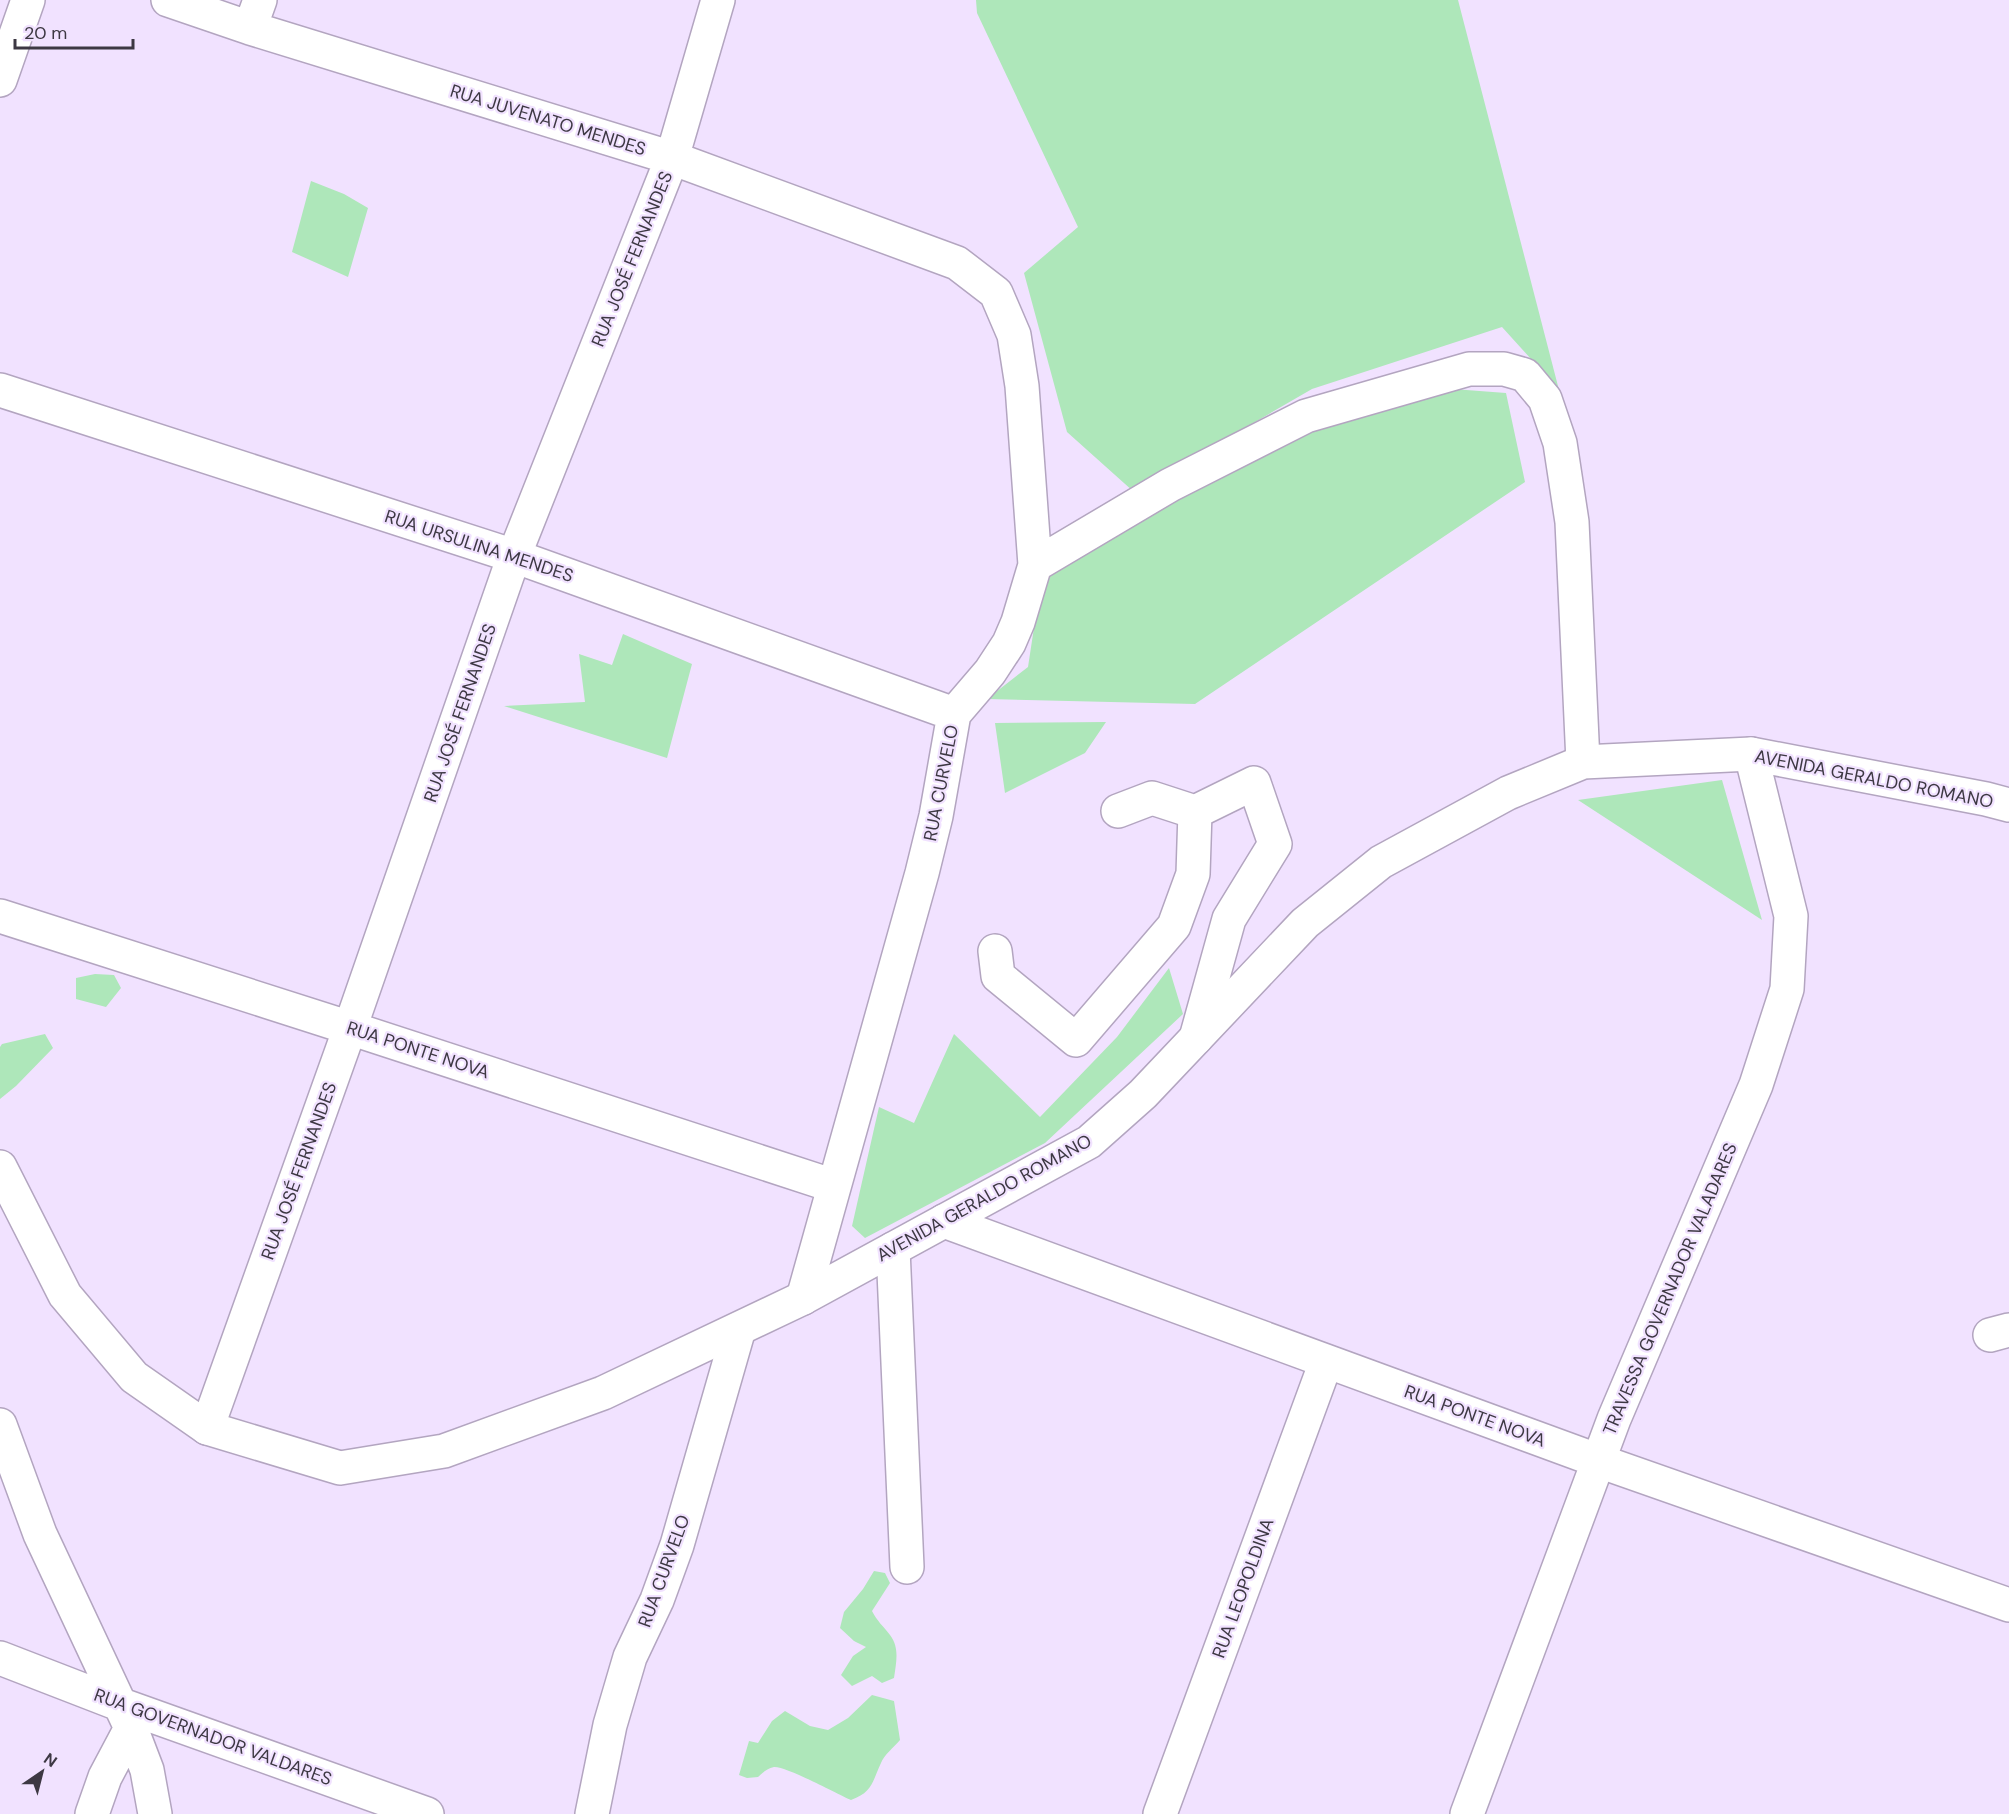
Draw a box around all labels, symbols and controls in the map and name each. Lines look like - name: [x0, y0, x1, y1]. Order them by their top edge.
- scale bar: [15, 12, 134, 50]
- text: 20 m: [24, 21, 67, 45]
- street label: RUA JUVENATO MENDES: [447, 79, 649, 161]
- street label: RUA JOSÉ FERNANDES: [586, 168, 678, 350]
- street label: RUA URSULINA MENDES: [382, 504, 576, 588]
- street label: RUA JOSÉ FERNANDES: [418, 621, 502, 805]
- street label: RUA CURVELO: [918, 723, 964, 843]
- street label: AVENIDA GERALDO ROMANO: [1753, 744, 1995, 814]
- street label: RUA PONTE NOVA: [344, 1016, 492, 1084]
- street label: RUA JOSÉ FERNANDES: [256, 1079, 342, 1263]
- street label: AVENIDA GERALDO ROMANO: [872, 1129, 1096, 1267]
- street label: TRAVESSA GOVERNADOR VALADARES: [1597, 1139, 1743, 1439]
- street label: RUA PONTE NOVA: [1401, 1379, 1549, 1453]
- street label: RUA CURVELO: [633, 1511, 695, 1631]
- street label: RUA LEOPOLDINA: [1207, 1515, 1279, 1661]
- street label: RUA GOVERNADOR VALDARES: [91, 1683, 335, 1791]
- north arrow: [12, 1742, 72, 1802]
- text: N: [40, 1748, 61, 1772]

